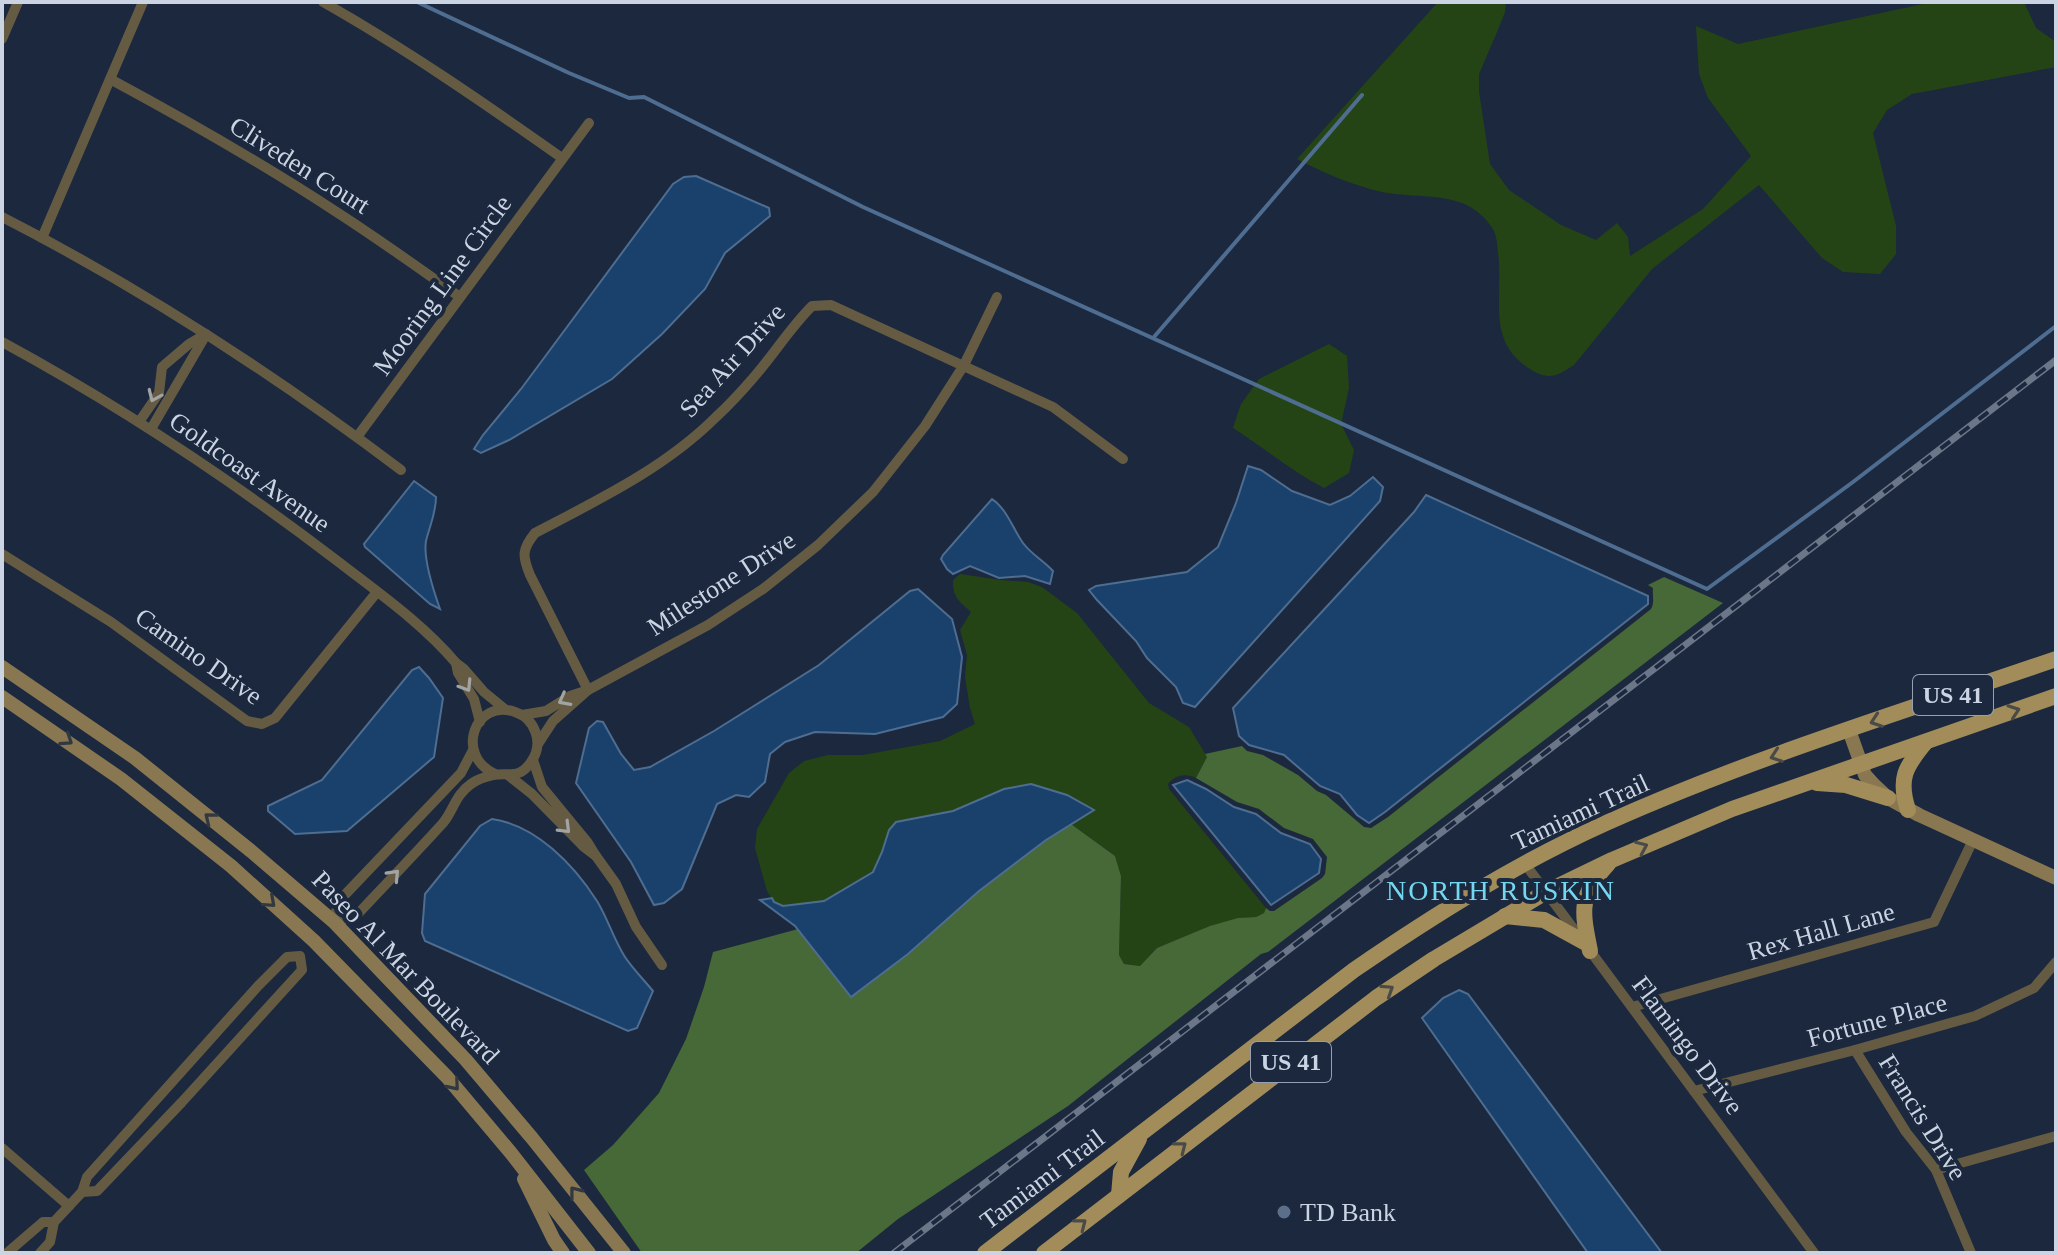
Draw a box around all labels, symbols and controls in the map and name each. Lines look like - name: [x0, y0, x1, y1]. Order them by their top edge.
- street label: Cliveden Court: [224, 111, 376, 220]
- street label: Mooring Line Circle: [367, 190, 517, 381]
- street label: Sea Air Drive: [674, 298, 791, 423]
- one-way arrow: [148, 388, 164, 403]
- street label: Goldcoast Avenue: [164, 406, 336, 539]
- street label: Milestone Drive: [642, 525, 800, 642]
- street label: Camino Drive: [130, 602, 268, 711]
- road number: US 41: [1913, 675, 1993, 715]
- one-way arrow: [457, 677, 472, 692]
- one-way arrow: [558, 691, 573, 706]
- one-way arrow: [2007, 704, 2021, 720]
- one-way arrow: [1870, 712, 1884, 728]
- one-way arrow: [58, 730, 72, 745]
- one-way arrow: [1769, 747, 1783, 763]
- street label: Tamiami Trail: [1507, 768, 1653, 857]
- one-way arrow: [204, 813, 219, 827]
- one-way arrow: [556, 819, 570, 833]
- one-way arrow: [1634, 840, 1648, 856]
- street label: Paseo Al Mar Boulevard: [306, 865, 505, 1070]
- one-way arrow: [384, 870, 398, 885]
- district label: NORTH RUSKIN: [1386, 875, 1616, 906]
- one-way arrow: [261, 892, 276, 906]
- street label: Rex Hall Lane: [1744, 897, 1898, 966]
- street label: Flamingo Drive: [1626, 971, 1749, 1120]
- one-way arrow: [1379, 984, 1393, 999]
- street label: Fortune Place: [1804, 988, 1950, 1053]
- road number: US 41: [1251, 1042, 1331, 1082]
- street label: Francis Drive: [1873, 1049, 1973, 1185]
- one-way arrow: [444, 1076, 459, 1091]
- street label: Tamiami Trail: [975, 1123, 1110, 1235]
- one-way arrow: [1172, 1143, 1187, 1157]
- one-way arrow: [571, 1186, 585, 1201]
- place label: TD Bank: [1300, 1198, 1396, 1227]
- marker: TD Bank: [1275, 1203, 1293, 1221]
- one-way arrow: [1072, 1219, 1087, 1233]

